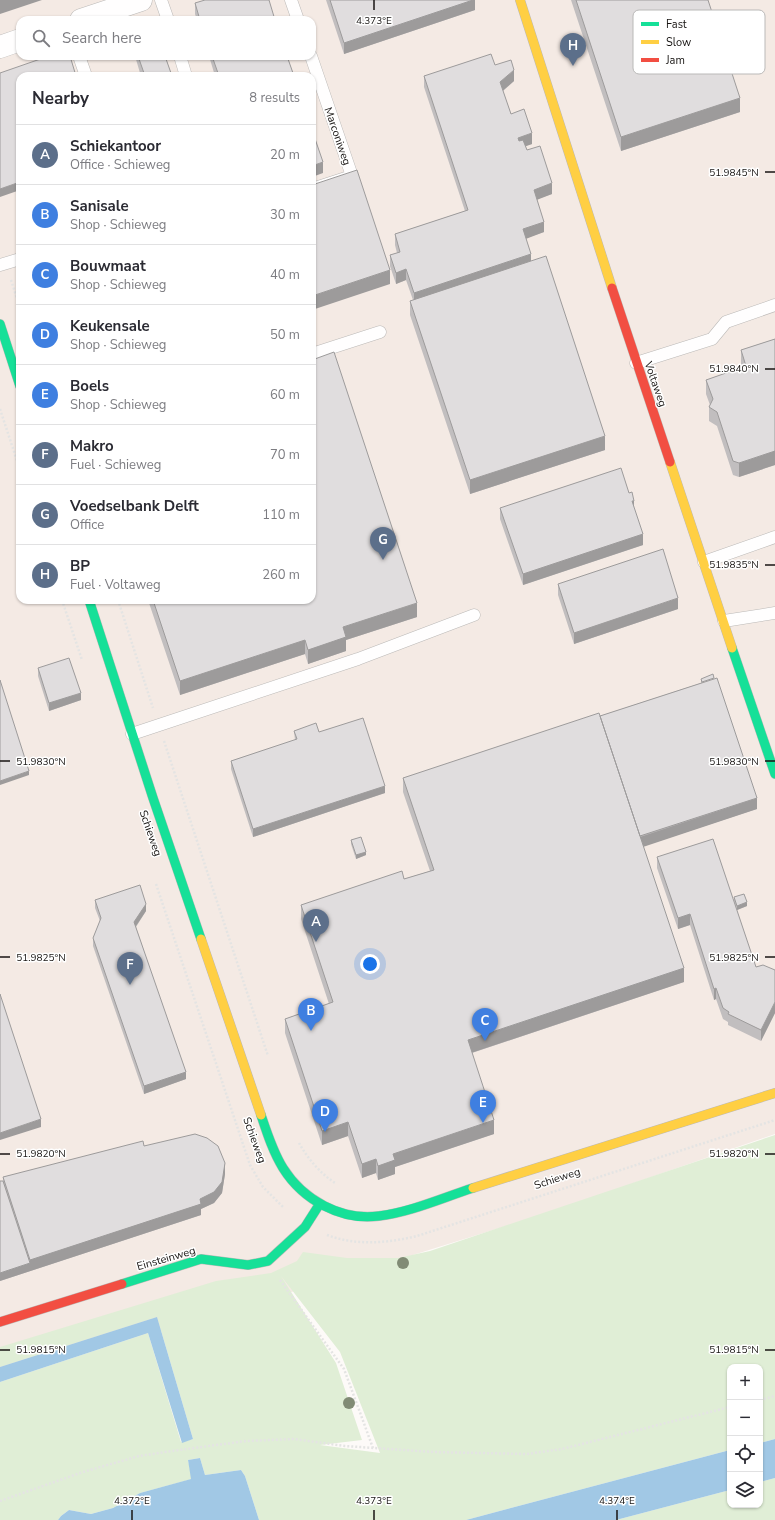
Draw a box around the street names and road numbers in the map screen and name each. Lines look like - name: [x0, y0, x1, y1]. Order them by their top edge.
- street label: Marconiweg: [321, 105, 354, 167]
- street label: Voltaweg: [640, 358, 670, 409]
- street label: Schieweg: [136, 808, 165, 858]
- street label: Schieweg: [239, 1115, 270, 1165]
- street label: Schieweg: [532, 1164, 582, 1193]
- street label: Einsteinweg: [135, 1243, 197, 1274]

